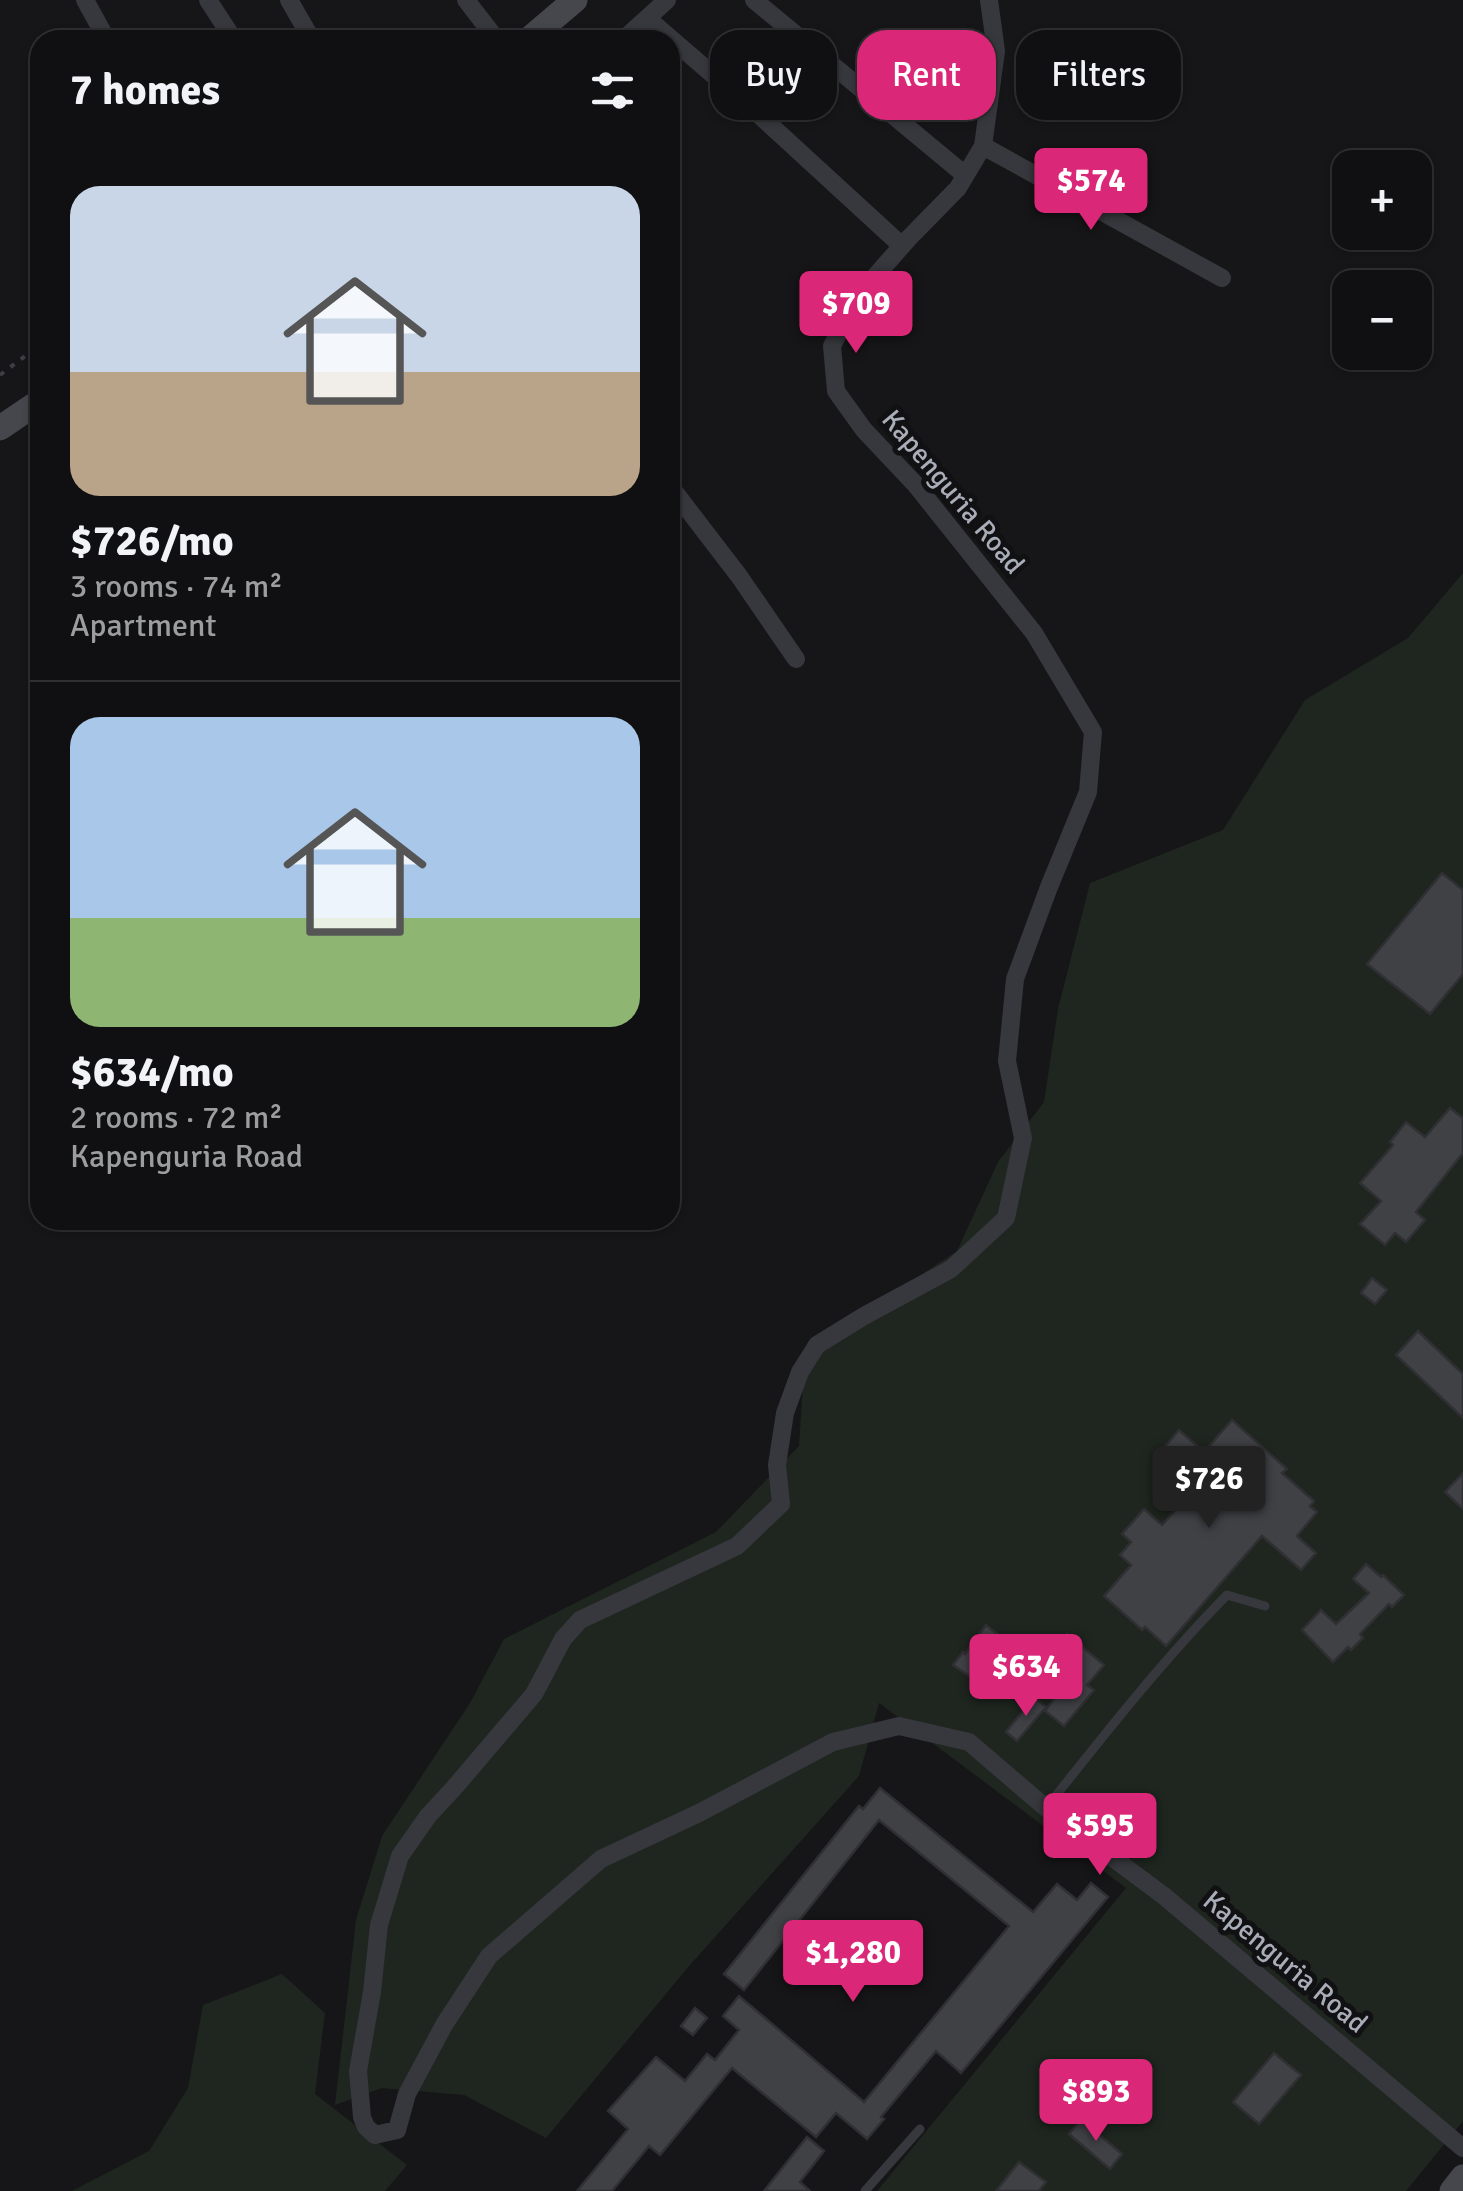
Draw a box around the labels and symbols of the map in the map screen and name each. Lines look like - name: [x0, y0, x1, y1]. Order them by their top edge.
- pin: $574: [1032, 148, 1150, 233]
- pin: $709: [797, 271, 915, 356]
- street label: Kapenguria Road: [874, 403, 1032, 581]
- pin: $726: [1150, 1446, 1268, 1531]
- pin: $634: [967, 1634, 1085, 1719]
- pin: $595: [1041, 1793, 1159, 1878]
- street label: Kapenguria Road: [1196, 1883, 1374, 2041]
- pin: $1,280: [772, 1920, 934, 2005]
- pin: $893: [1037, 2059, 1155, 2144]

